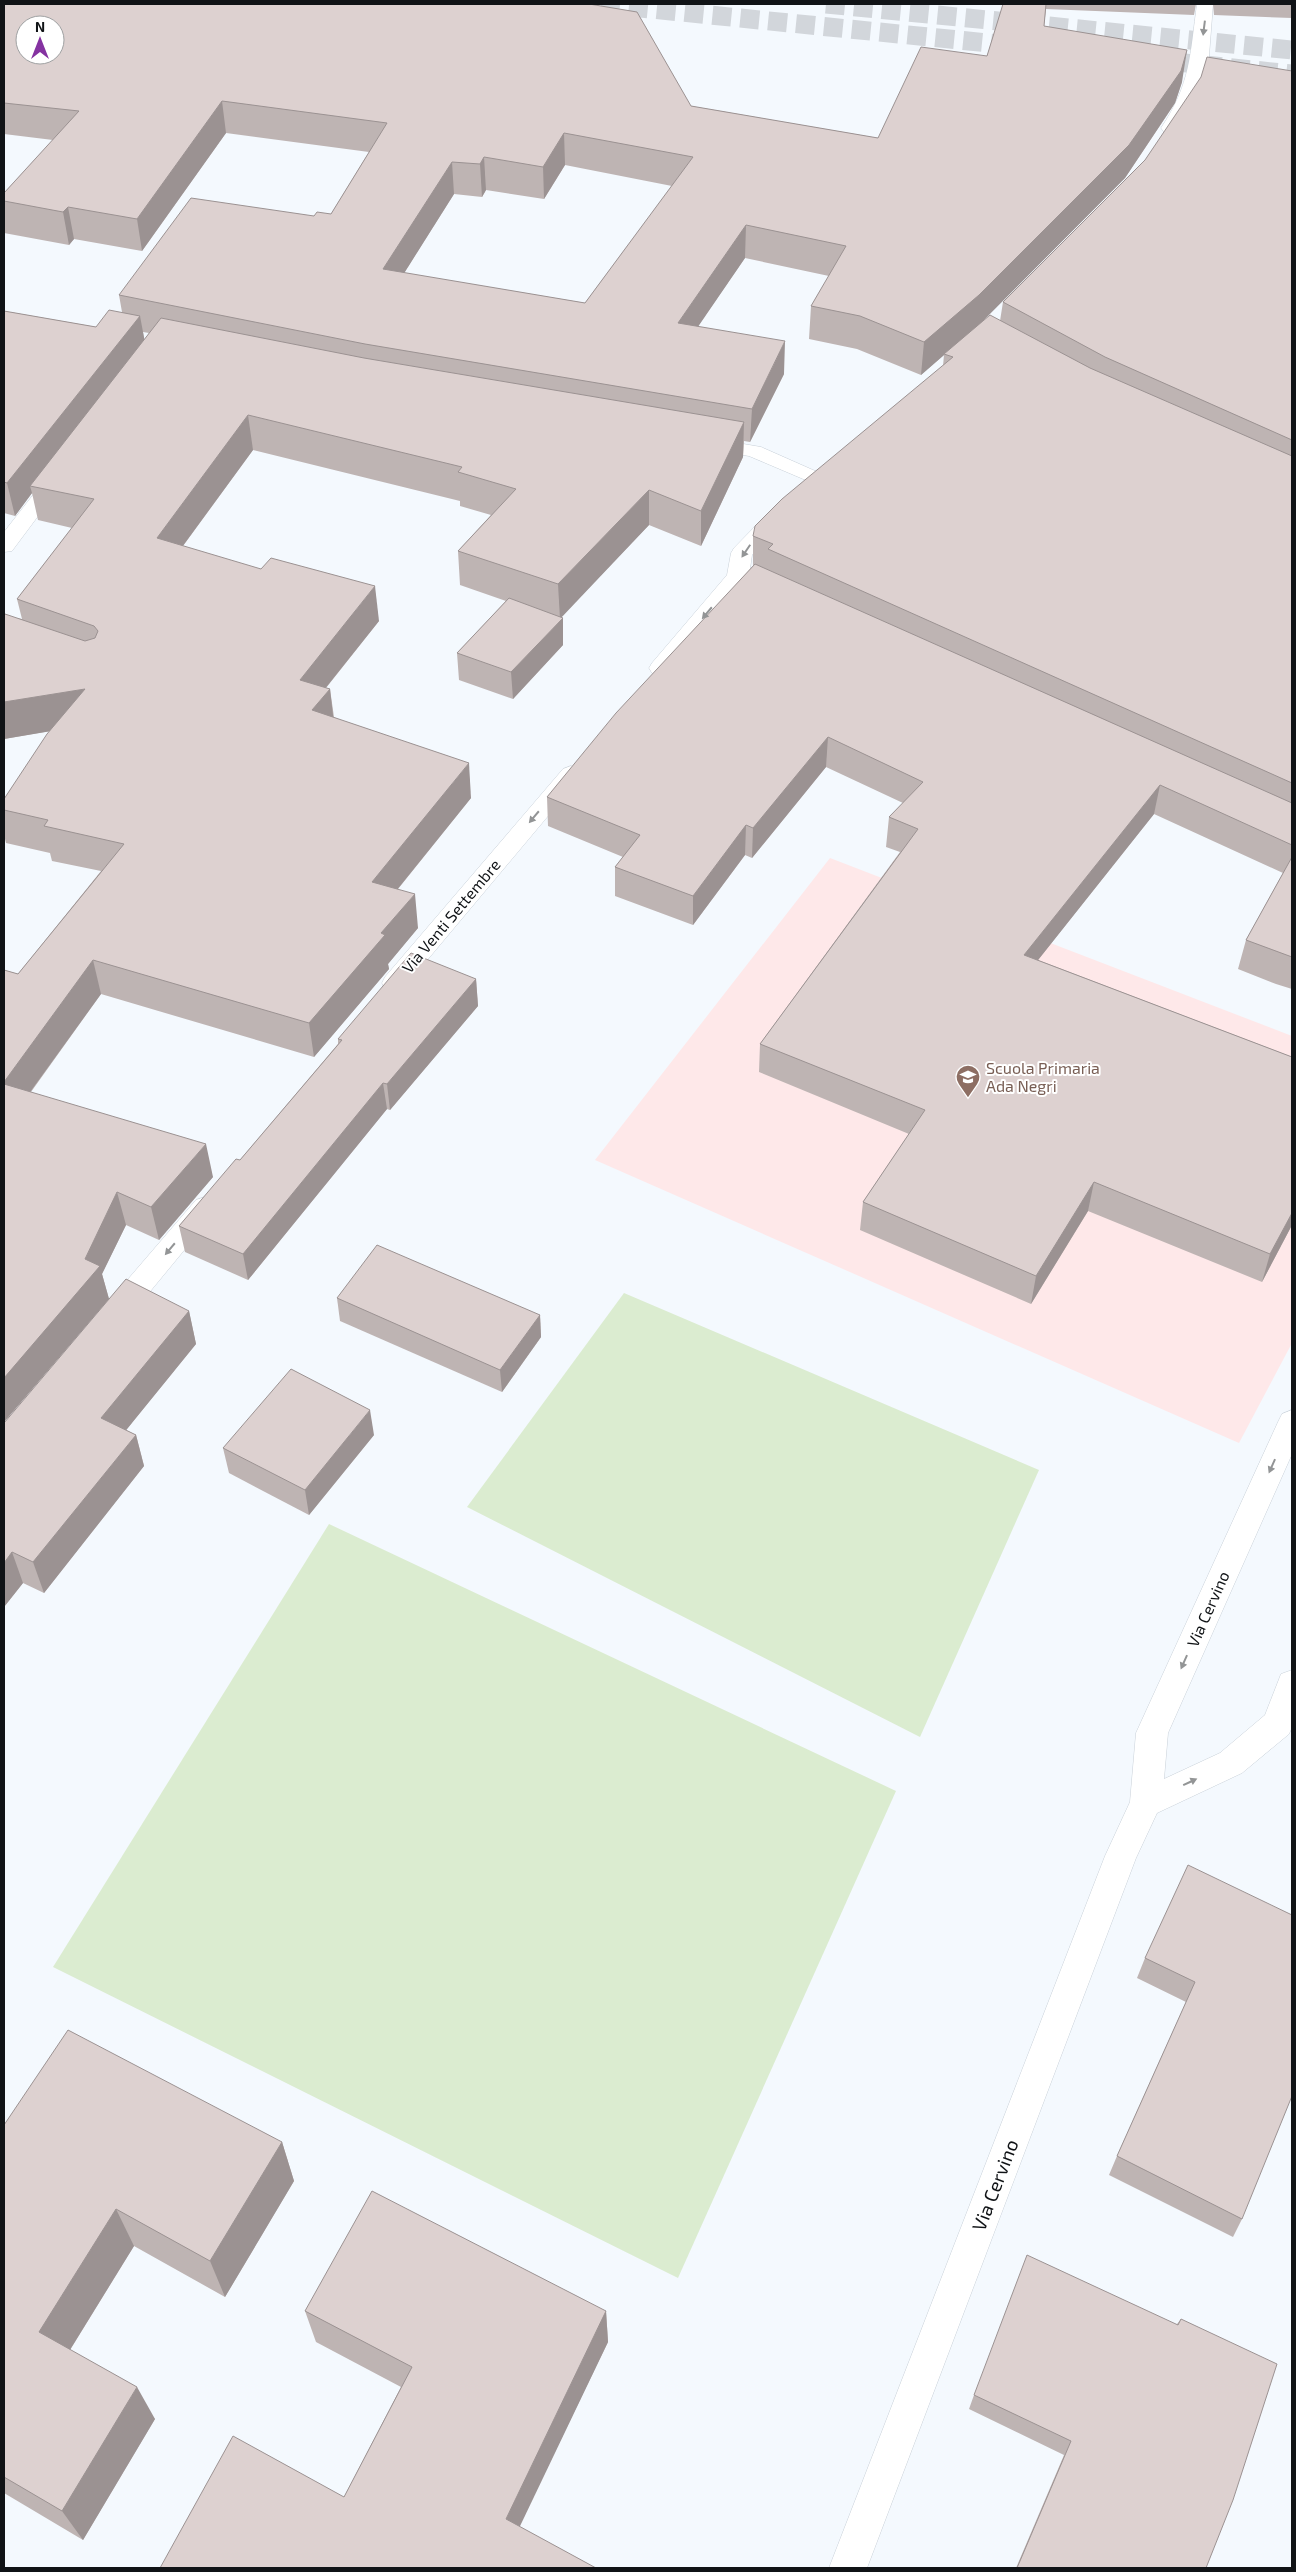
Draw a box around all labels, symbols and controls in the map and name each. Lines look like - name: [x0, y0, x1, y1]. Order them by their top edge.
- north arrow: [15, 15, 65, 65]
- text: N: [35, 18, 45, 35]
- one-way arrow: [1199, 20, 1207, 36]
- one-way arrow: [741, 544, 750, 558]
- one-way arrow: [701, 606, 712, 619]
- one-way arrow: [528, 811, 540, 823]
- street label: Via Venti Settembre: [398, 855, 504, 976]
- place label: Scuola Primaria Ada Negri: [986, 1058, 1100, 1095]
- school or university icon: Scuola Primaria Ada Negri: [955, 1064, 981, 1098]
- one-way arrow: [164, 1242, 175, 1255]
- one-way arrow: [1268, 1459, 1276, 1473]
- street label: Via Cervino: [1182, 1568, 1233, 1650]
- one-way arrow: [1179, 1655, 1187, 1669]
- one-way arrow: [1183, 1778, 1197, 1786]
- street label: Via Cervino: [967, 2136, 1023, 2234]

